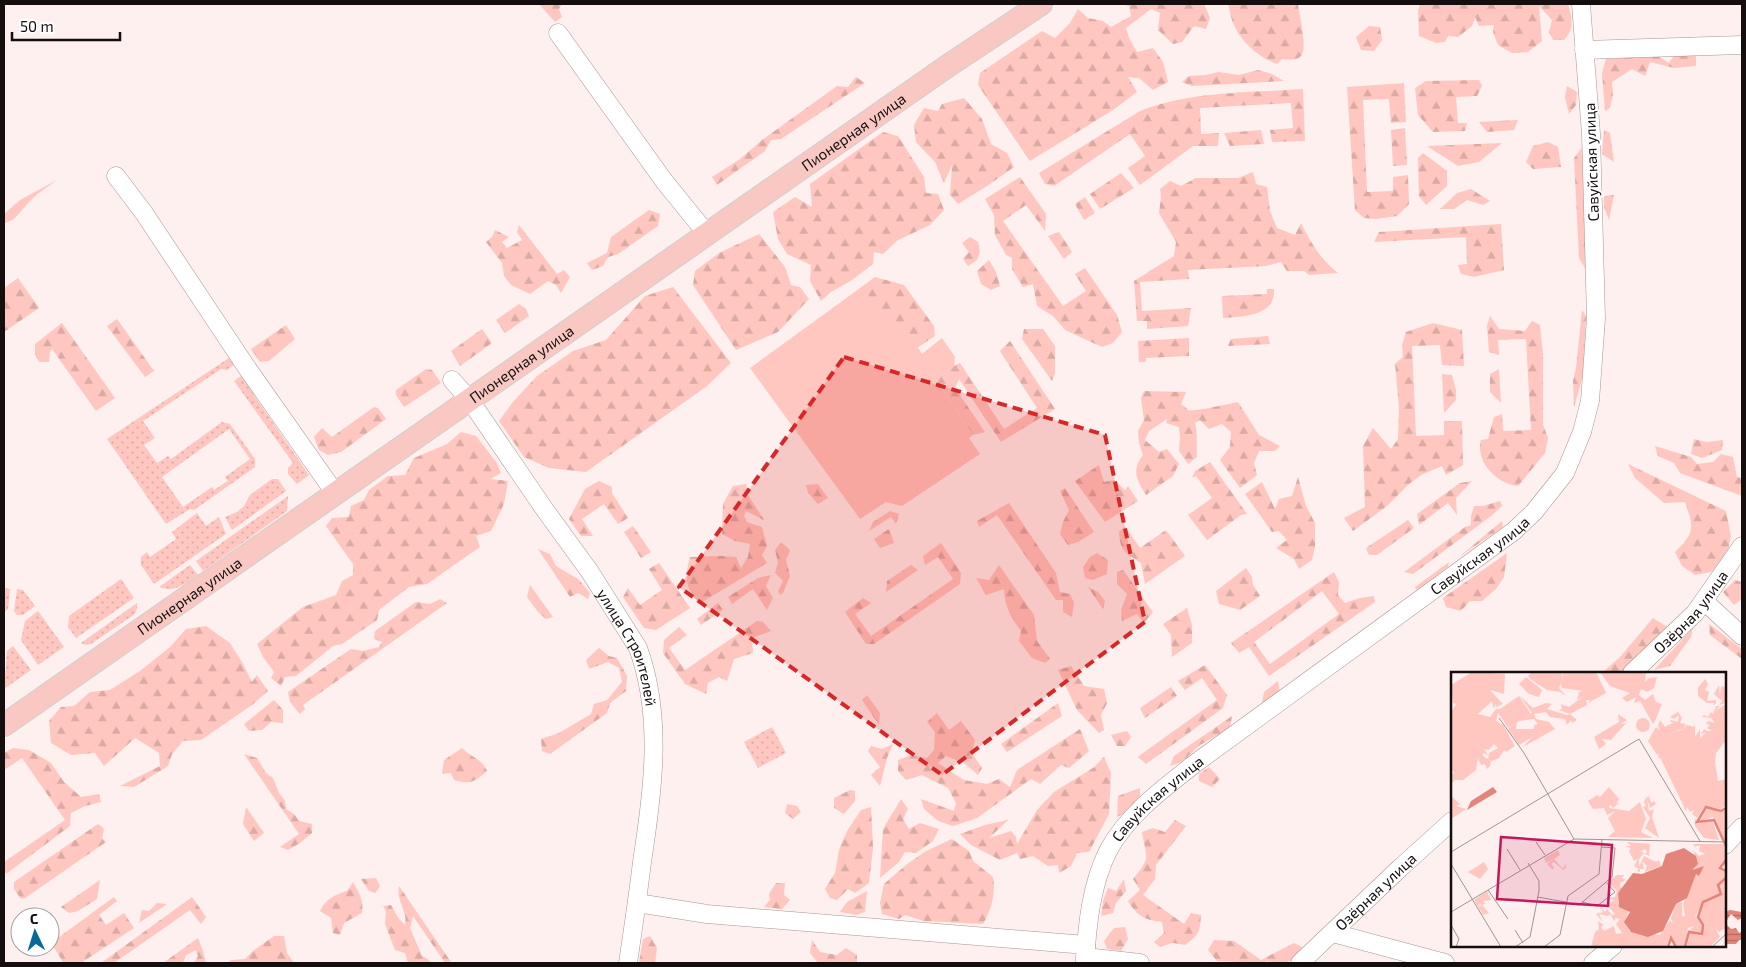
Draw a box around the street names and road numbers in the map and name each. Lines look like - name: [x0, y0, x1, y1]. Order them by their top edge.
- street label: Пионерная улица: [798, 89, 909, 175]
- street label: Савуйская улица: [1580, 102, 1603, 222]
- street label: Пионерная улица: [466, 321, 577, 406]
- street label: Савуйская улица: [1427, 513, 1533, 598]
- street label: Пионерная улица: [134, 553, 245, 638]
- street label: Озёрная улица: [1649, 567, 1731, 657]
- street label: улица Строителей: [593, 585, 660, 707]
- street label: Савуйская улица: [1107, 751, 1207, 845]
- street label: Озёрная улица: [1331, 849, 1420, 934]

